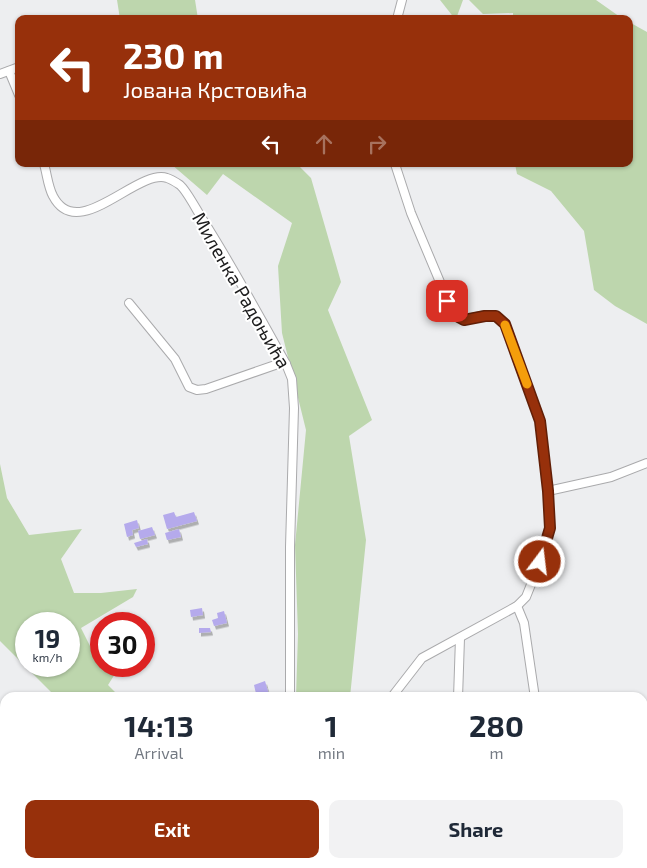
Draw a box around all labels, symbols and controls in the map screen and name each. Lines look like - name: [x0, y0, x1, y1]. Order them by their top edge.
- text: 230 m: [123, 34, 224, 76]
- icon: left: [40, 35, 105, 100]
- text: Јована Крстовића: [123, 76, 307, 102]
- icon: left: [257, 130, 285, 158]
- icon: ahead: [310, 130, 338, 158]
- icon: right: [363, 130, 391, 158]
- street label: Миленка Радоњића: [188, 208, 296, 372]
- pin: [426, 280, 468, 322]
- icon: arrive: [433, 287, 461, 315]
- position arrow: [513, 535, 565, 587]
- speed limit sign: 30: [90, 612, 155, 677]
- text: 19: [35, 623, 60, 653]
- text: km/h: [33, 650, 62, 664]
- text: 14:13: [124, 707, 194, 743]
- text: 1: [325, 707, 338, 743]
- text: 280: [469, 707, 524, 743]
- text: Arrival: [134, 743, 183, 762]
- text: min: [318, 743, 345, 762]
- text: m: [489, 743, 503, 762]
- button: Exit: [25, 800, 319, 858]
- button: Share: [329, 800, 623, 858]

